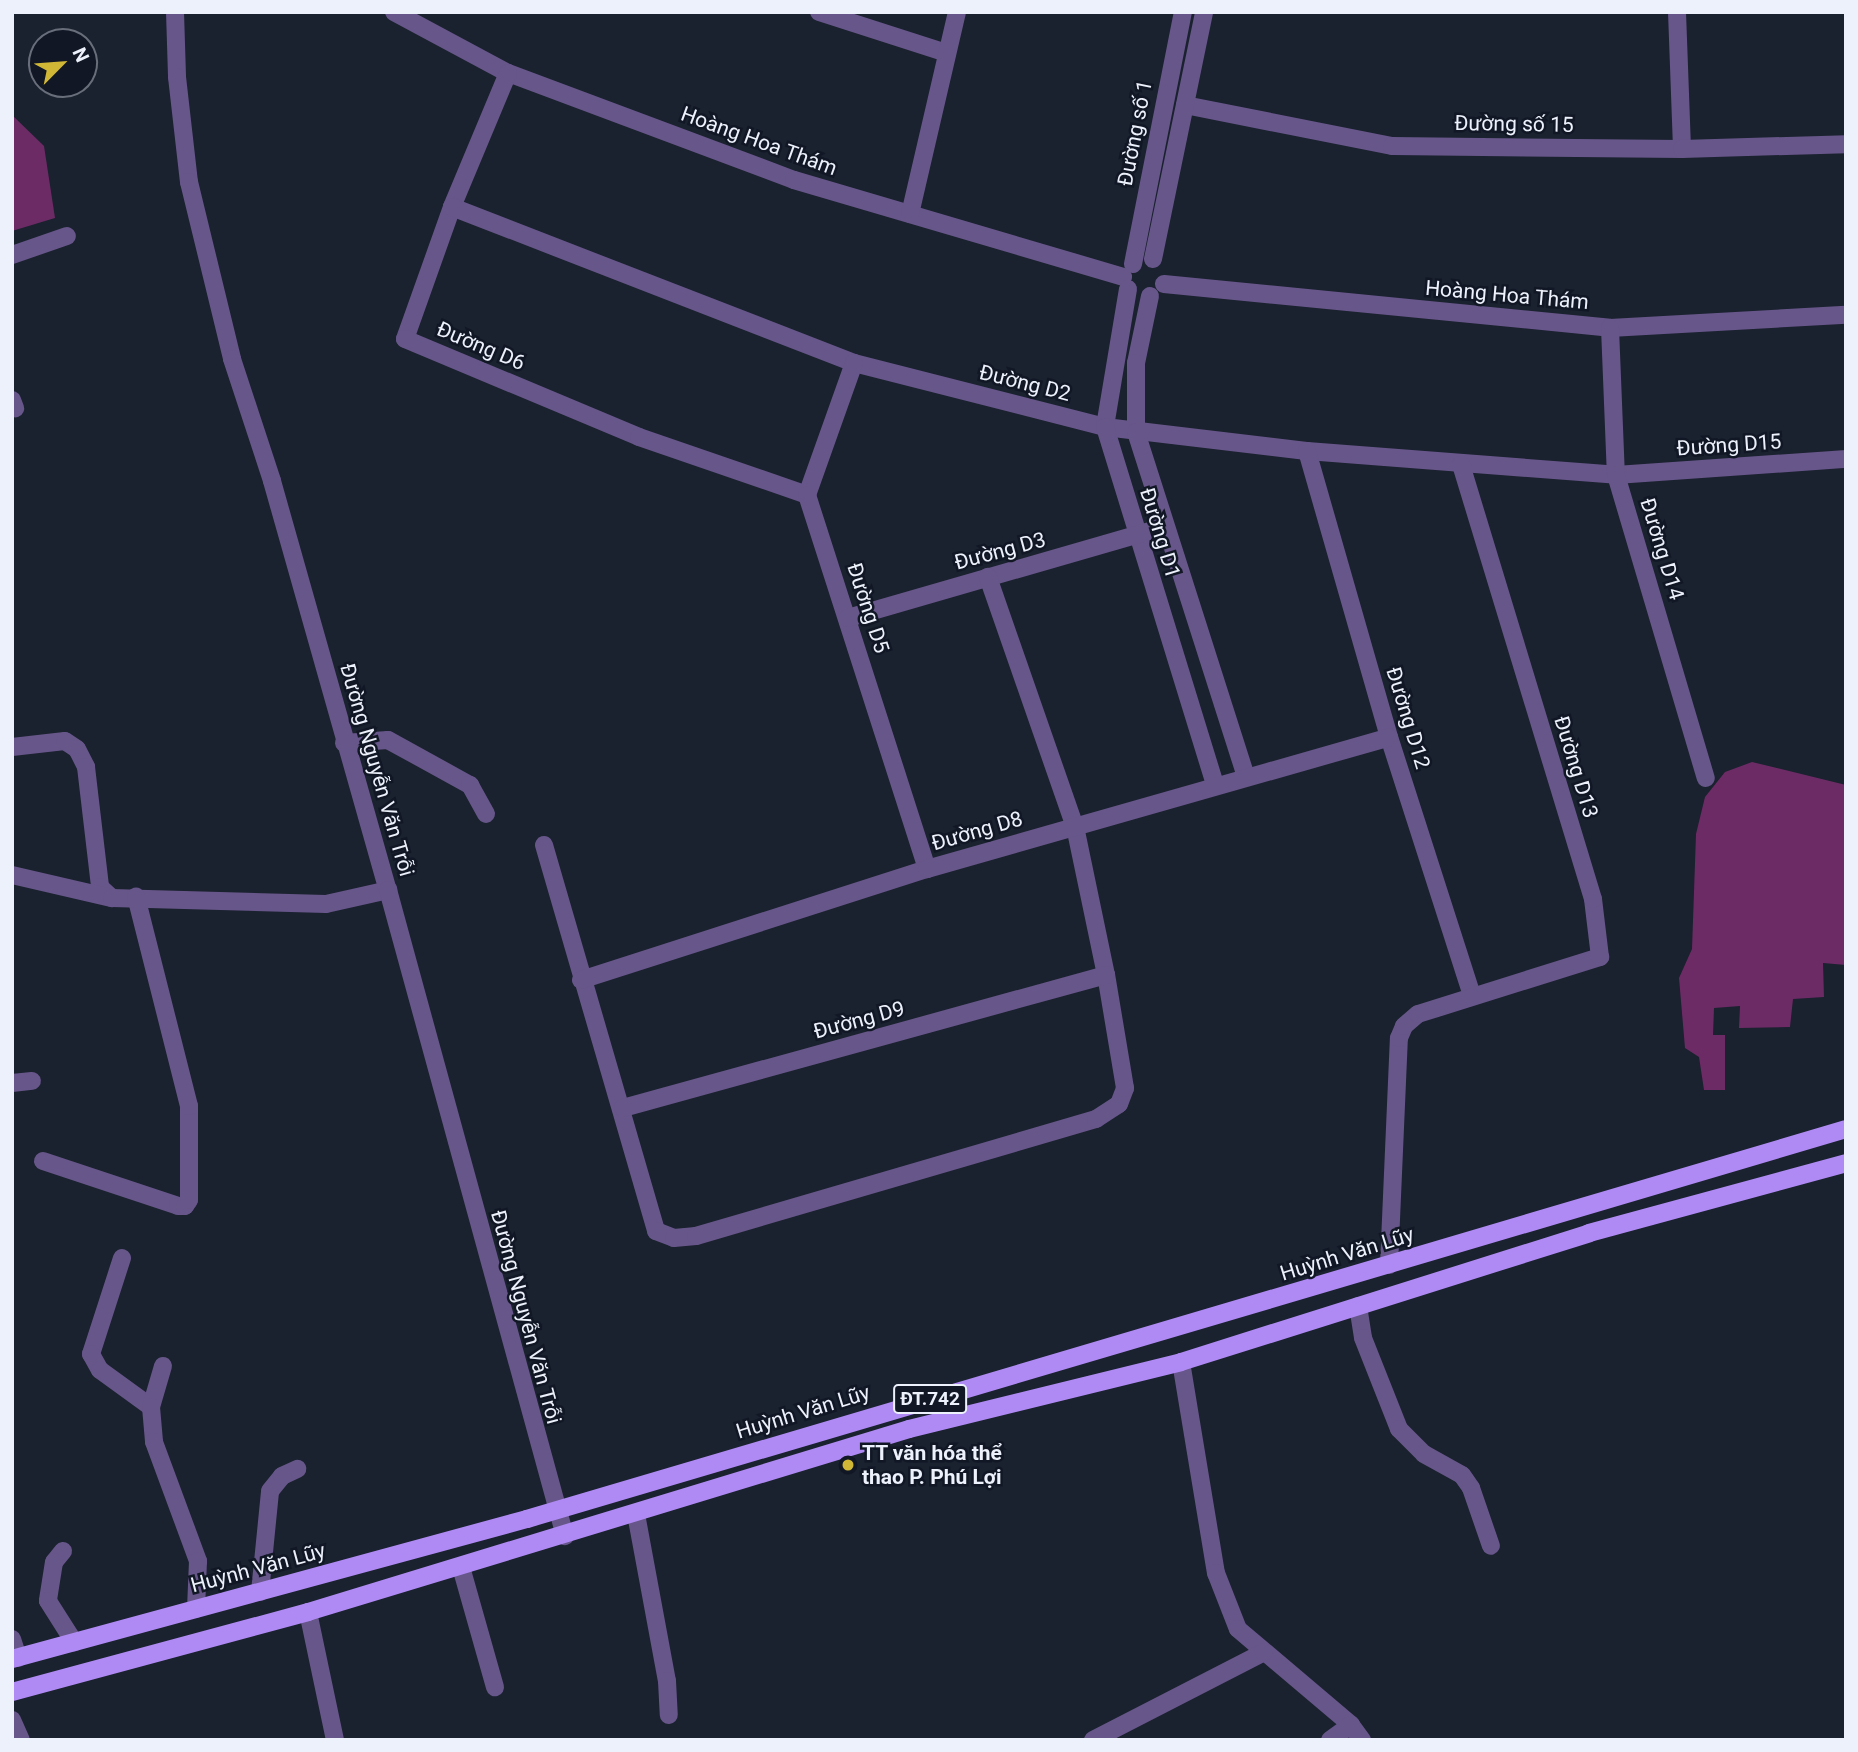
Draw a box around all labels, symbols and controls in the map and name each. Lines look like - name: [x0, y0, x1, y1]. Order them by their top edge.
- north arrow: [28, 28, 98, 98]
- text: N: [67, 44, 94, 66]
- street label: Đường số 1: [1112, 78, 1158, 188]
- street label: Hoàng Hoa Thám: [677, 101, 841, 181]
- street label: Đường số 15: [1454, 110, 1574, 138]
- street label: Hoàng Hoa Thám: [1424, 275, 1590, 315]
- street label: Đường D6: [433, 316, 529, 376]
- street label: Đường D2: [977, 359, 1073, 407]
- street label: Đường D15: [1676, 429, 1782, 461]
- street label: Đường D1: [1134, 485, 1186, 581]
- street label: Đường D14: [1635, 495, 1689, 603]
- street label: Đường D3: [952, 527, 1048, 575]
- street label: Đường D5: [842, 560, 894, 656]
- street label: Đường Nguyễn Văn Trỗi: [334, 660, 420, 880]
- street label: Đường D12: [1381, 664, 1435, 772]
- street label: Đường D13: [1549, 713, 1603, 821]
- street label: Đường D8: [929, 806, 1025, 856]
- street label: Đường D9: [811, 996, 907, 1044]
- street label: Đường Nguyễn Văn Trỗi: [485, 1207, 567, 1427]
- street label: Huỳnh Văn Lũy: [1277, 1222, 1417, 1286]
- street label: Huỳnh Văn Lũy: [733, 1380, 873, 1444]
- road number: ĐT.742: [892, 1384, 968, 1414]
- place label: TT văn hóa thể thao P. Phú Lợi: [862, 1440, 1002, 1490]
- marker: TT văn hóa thể thao P. Phú Lợi: [840, 1457, 856, 1473]
- street label: Huỳnh Văn Lũy: [188, 1538, 328, 1598]

